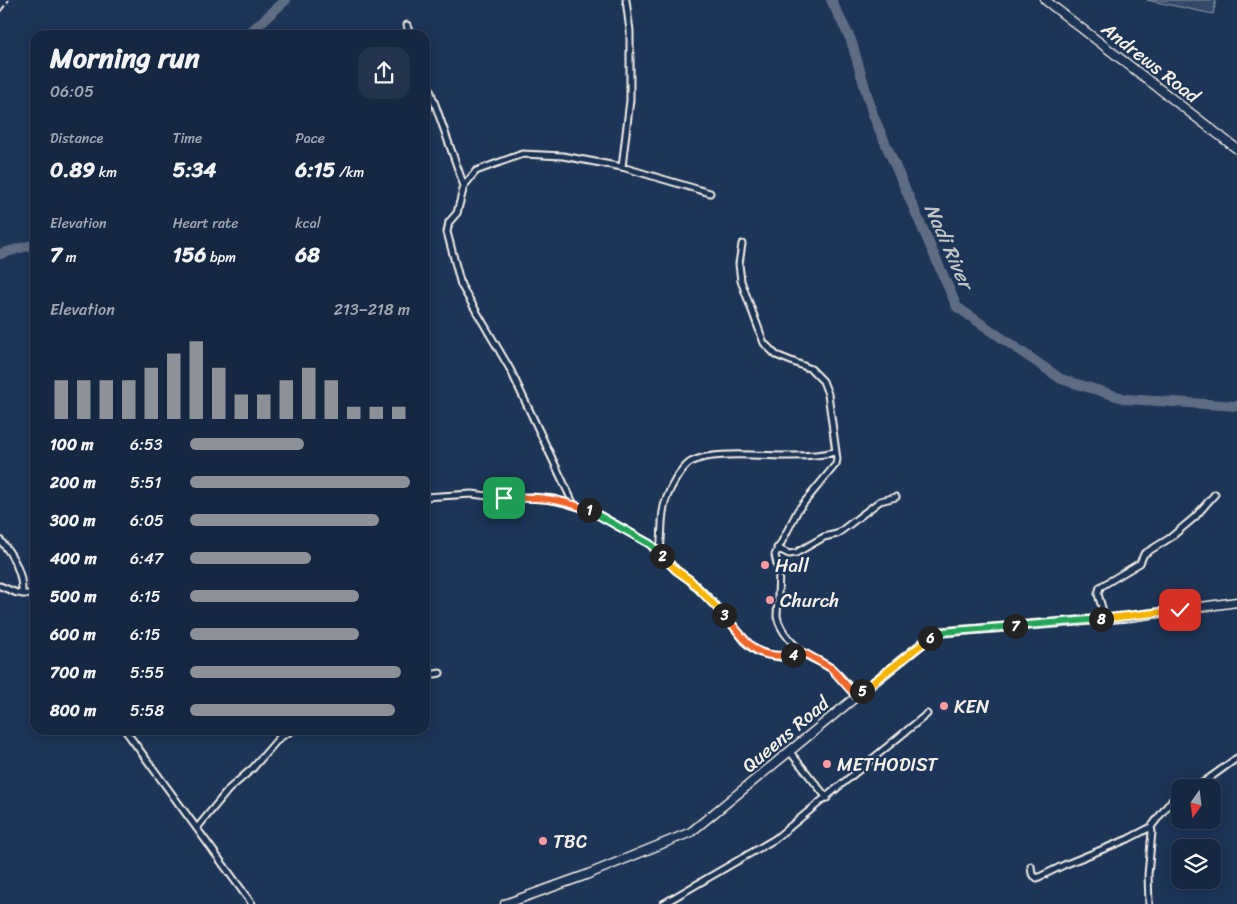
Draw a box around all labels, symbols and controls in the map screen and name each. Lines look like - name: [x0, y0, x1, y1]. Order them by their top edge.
- street label: Andrews Road: [1093, 13, 1209, 113]
- text: Morning run: [50, 33, 200, 82]
- button: share: [358, 47, 410, 99]
- text: 06:05: [50, 77, 94, 106]
- text: Distance: [50, 126, 103, 151]
- text: Time: [173, 126, 202, 151]
- text: Pace: [295, 126, 325, 151]
- text: 0.89: [50, 151, 95, 189]
- text: 5:34: [173, 151, 216, 189]
- text: 6:15: [295, 151, 335, 189]
- text: km: [95, 160, 117, 185]
- text: /km: [335, 160, 364, 185]
- water label: Nadi River: [914, 198, 984, 298]
- text: Elevation: [50, 211, 107, 236]
- text: Heart rate: [173, 211, 238, 236]
- text: kcal: [295, 211, 321, 236]
- text: 7: [50, 236, 62, 274]
- text: 156: [173, 236, 206, 274]
- text: 68: [295, 236, 320, 274]
- text: m: [62, 245, 76, 270]
- text: bpm: [206, 245, 236, 270]
- text: Elevation: [50, 295, 115, 324]
- text: 213–218 m: [334, 295, 410, 324]
- text: 100 m: [50, 430, 94, 459]
- text: 6:53: [130, 430, 162, 459]
- text: 200 m: [50, 468, 96, 497]
- text: 5:51: [130, 468, 161, 497]
- pin: [483, 477, 525, 519]
- icon: arrive: [490, 484, 518, 512]
- pin: 1: [576, 498, 602, 522]
- text: 1: [586, 498, 593, 523]
- text: 300 m: [50, 506, 95, 535]
- text: 6:05: [130, 506, 164, 535]
- text: 400 m: [50, 544, 97, 573]
- text: 6:47: [130, 544, 163, 573]
- pin: 2: [650, 544, 674, 568]
- text: 2: [658, 544, 667, 569]
- place label: Hall: [775, 549, 809, 582]
- marker: Hall: [759, 559, 771, 571]
- text: 500 m: [50, 582, 96, 611]
- text: 6:15: [130, 582, 161, 611]
- place label: Church: [780, 584, 839, 617]
- pin: [1159, 589, 1201, 631]
- marker: Church: [764, 594, 776, 606]
- icon: check: [1166, 596, 1194, 624]
- pin: 3: [712, 602, 736, 628]
- text: 3: [721, 603, 728, 628]
- pin: 8: [1088, 606, 1114, 632]
- text: 8: [1097, 607, 1106, 632]
- pin: 7: [1002, 614, 1028, 638]
- text: 7: [1012, 614, 1020, 639]
- text: 600 m: [50, 620, 96, 649]
- text: 6:15: [130, 620, 161, 649]
- pin: 6: [918, 626, 942, 650]
- text: 6: [927, 626, 934, 651]
- pin: 4: [780, 642, 806, 668]
- text: 4: [789, 643, 798, 668]
- text: 700 m: [50, 658, 96, 687]
- text: 5:55: [130, 658, 164, 687]
- pin: 5: [850, 678, 874, 704]
- text: 5: [858, 679, 867, 704]
- street label: Queens Road: [734, 686, 838, 781]
- place label: KEN: [954, 690, 990, 723]
- text: 800 m: [50, 696, 96, 725]
- text: 5:58: [130, 696, 164, 725]
- marker: KEN: [938, 700, 950, 712]
- place label: METHODIST: [837, 748, 939, 781]
- marker: METHODIST: [821, 758, 833, 770]
- north arrow: [1171, 779, 1221, 829]
- map controls: [1171, 779, 1221, 889]
- place label: TBC: [553, 825, 588, 858]
- marker: TBC: [537, 835, 549, 847]
- button: layers: [1171, 839, 1221, 889]

